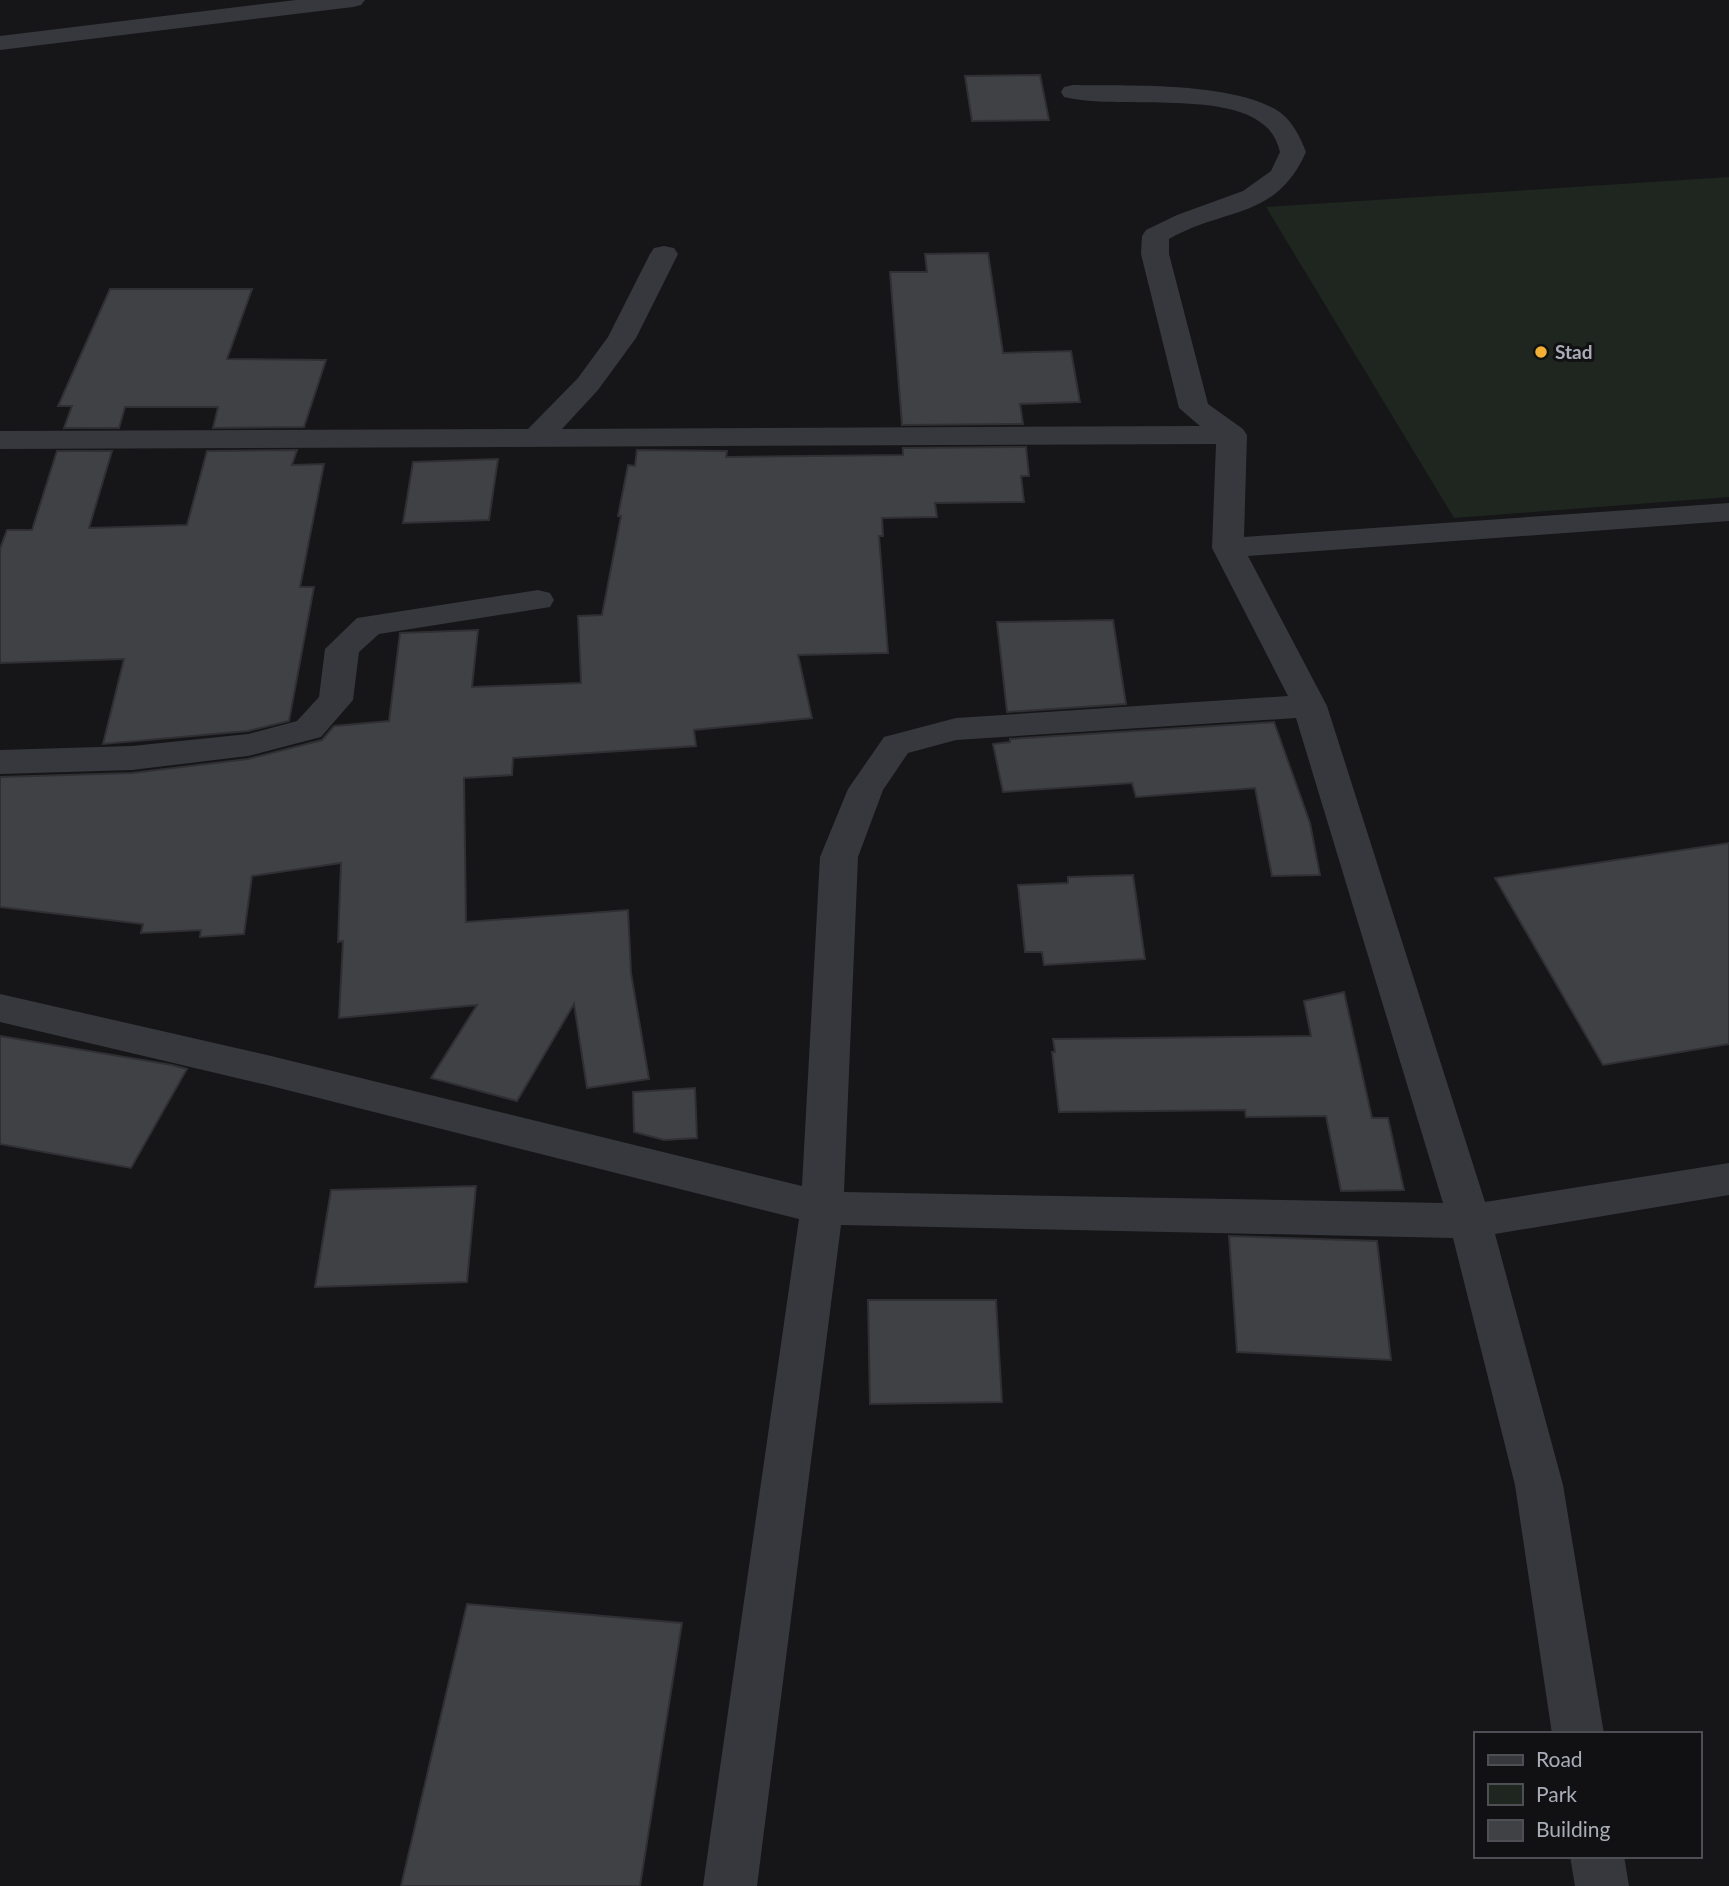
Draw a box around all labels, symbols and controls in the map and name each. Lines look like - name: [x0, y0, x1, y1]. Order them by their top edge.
- place label: Stad: [1555, 340, 1593, 363]
- marker: Stad: [1533, 344, 1549, 360]
- legend: [1474, 1732, 1701, 1858]
- text: Road: [1536, 1746, 1583, 1771]
- text: Park: [1536, 1781, 1577, 1806]
- text: Building: [1536, 1816, 1611, 1841]

